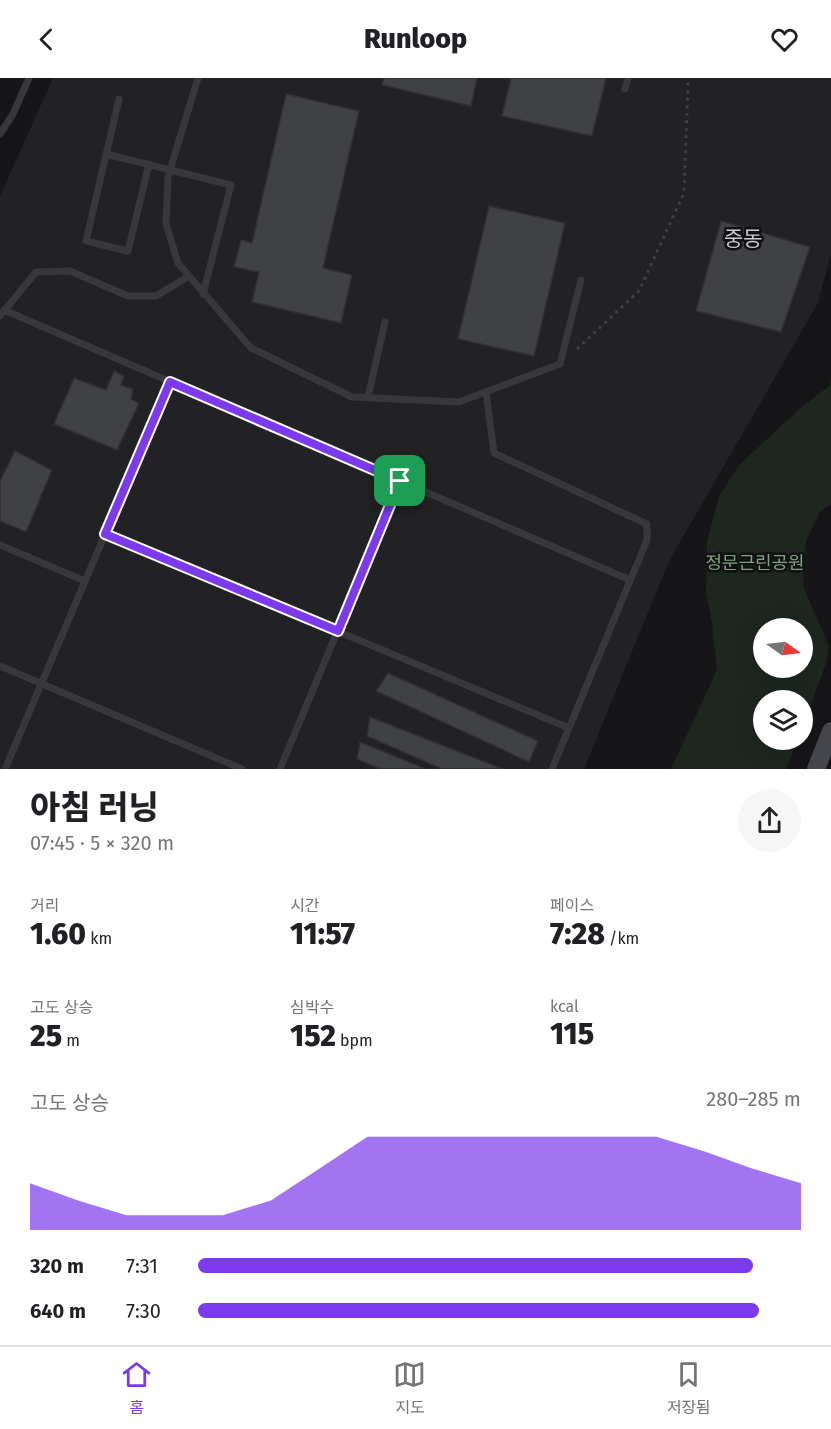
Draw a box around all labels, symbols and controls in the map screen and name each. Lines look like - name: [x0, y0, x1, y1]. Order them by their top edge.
- icon: back: [30, 23, 63, 56]
- text: Runloop: [364, 23, 467, 55]
- icon: heart: [768, 23, 801, 56]
- district label: 중동: [724, 226, 762, 252]
- pin: [374, 455, 425, 506]
- icon: arrive: [383, 464, 416, 497]
- park label: 정문근린공원: [705, 552, 805, 574]
- north arrow: [753, 618, 813, 678]
- map controls: [753, 618, 813, 750]
- button: layers: [753, 690, 813, 750]
- text: 아침 러닝: [30, 788, 159, 828]
- button: share: [738, 789, 801, 852]
- text: 07:45 · 5 × 320 m: [30, 831, 174, 855]
- text: 거리: [30, 896, 59, 915]
- text: 시간: [290, 896, 319, 915]
- text: 페이스: [550, 896, 594, 915]
- text: 1.60: [30, 916, 86, 952]
- text: 11:57: [290, 916, 355, 952]
- text: 7:28: [550, 916, 605, 952]
- text: km: [86, 929, 112, 948]
- text: /km: [605, 929, 639, 948]
- text: kcal: [550, 997, 579, 1016]
- text: 고도 상승: [30, 998, 93, 1017]
- text: 심박수: [290, 998, 334, 1017]
- text: 115: [550, 1016, 594, 1052]
- text: 25: [30, 1018, 62, 1054]
- text: 152: [290, 1018, 336, 1054]
- text: m: [62, 1031, 80, 1050]
- text: bpm: [336, 1031, 373, 1050]
- text: 280–285 m: [706, 1087, 801, 1111]
- text: 고도 상승: [30, 1091, 109, 1115]
- text: 320 m: [30, 1254, 84, 1278]
- text: 7:31: [126, 1254, 158, 1278]
- text: 640 m: [30, 1299, 86, 1323]
- text: 7:30: [126, 1299, 161, 1323]
- tab: 홈: [120, 1358, 153, 1418]
- tab: 지도: [393, 1358, 426, 1418]
- tab: 저장됨: [667, 1358, 711, 1418]

